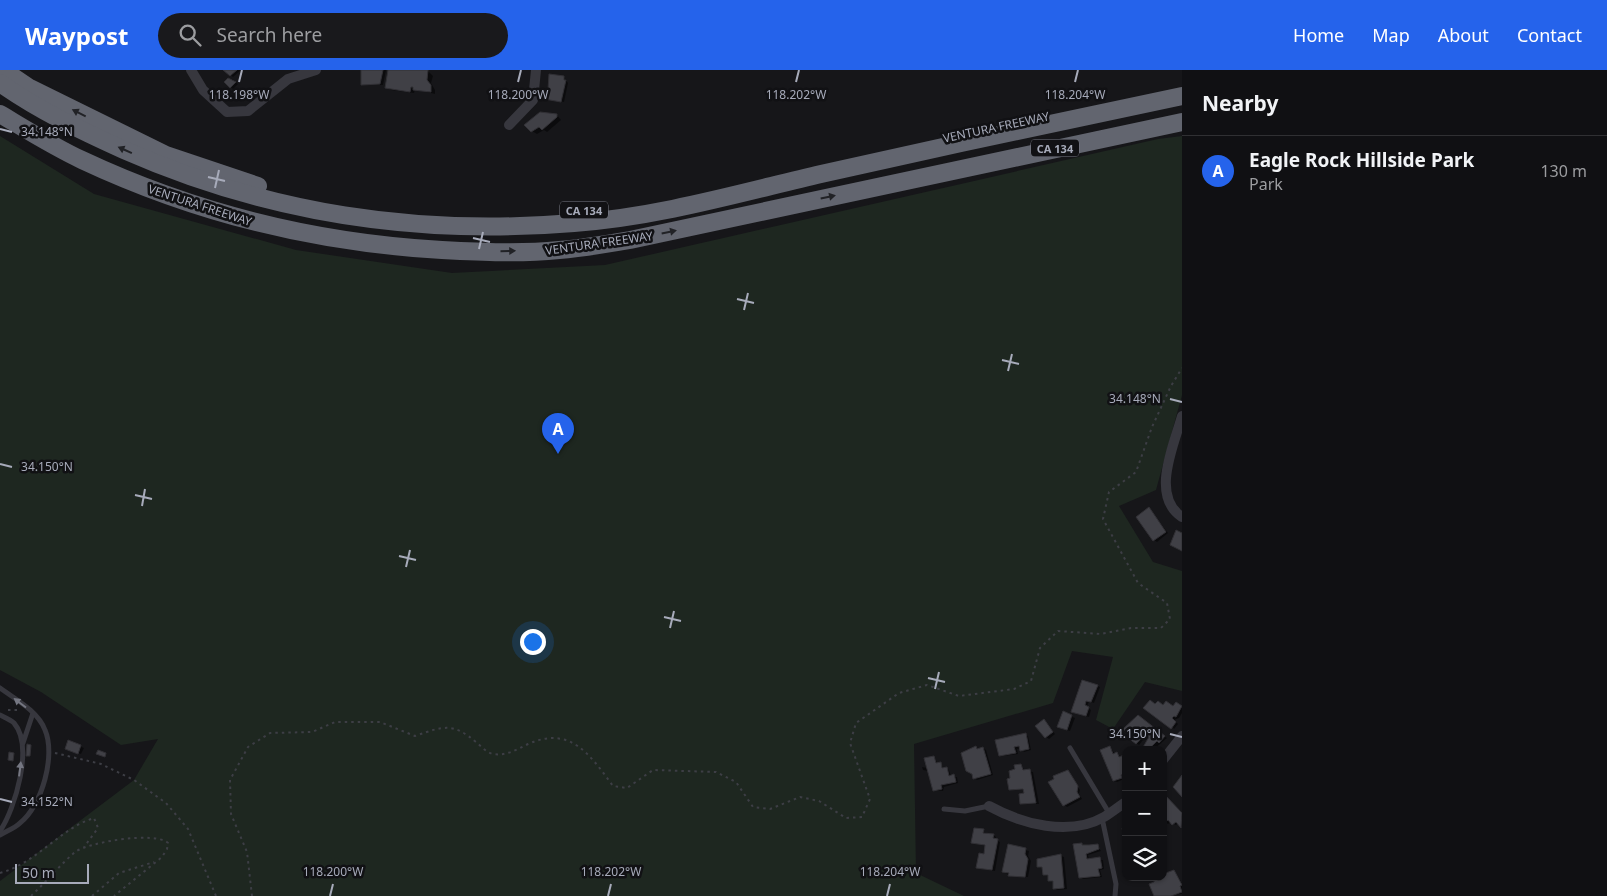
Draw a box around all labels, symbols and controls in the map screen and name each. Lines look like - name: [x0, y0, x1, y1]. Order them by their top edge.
- search box: [158, 13, 508, 58]
- text: Waypost: [25, 19, 128, 52]
- icon: search: [176, 21, 204, 49]
- text: Search here: [216, 22, 322, 48]
- text: Home: [1293, 23, 1344, 47]
- text: Map: [1372, 23, 1410, 47]
- text: About: [1438, 23, 1489, 47]
- text: Contact: [1517, 23, 1582, 47]
- text: 118.198°W: [209, 86, 269, 103]
- text: 118.200°W: [488, 86, 548, 103]
- text: 118.202°W: [766, 86, 826, 103]
- text: 118.204°W: [1045, 86, 1105, 103]
- text: Nearby: [1202, 89, 1278, 117]
- street label: VENTURA FREEWAY: [941, 107, 1051, 147]
- one-way arrow: [72, 109, 86, 117]
- text: 34.148°N: [21, 123, 73, 140]
- road number: CA 134: [1031, 140, 1079, 156]
- one-way arrow: [118, 146, 132, 154]
- text: Eagle Rock Hillside Park: [1249, 147, 1474, 173]
- text: A: [1212, 160, 1224, 182]
- text: 130 m: [1540, 160, 1587, 182]
- text: Park: [1249, 173, 1283, 195]
- street label: VENTURA FREEWAY: [146, 180, 254, 230]
- one-way arrow: [820, 193, 835, 201]
- road number: CA 134: [560, 202, 608, 218]
- street label: VENTURA FREEWAY: [544, 227, 654, 259]
- one-way arrow: [661, 228, 676, 236]
- one-way arrow: [500, 247, 516, 255]
- text: 34.148°N: [1109, 390, 1161, 407]
- pin: A: [542, 413, 574, 454]
- text: 34.150°N: [21, 458, 73, 475]
- your location: [520, 629, 546, 655]
- one-way arrow: [13, 698, 27, 708]
- text: 34.150°N: [1109, 725, 1161, 742]
- map controls: [1122, 746, 1167, 881]
- button: +: [1122, 746, 1167, 791]
- one-way arrow: [16, 760, 24, 776]
- button: −: [1122, 791, 1167, 836]
- text: 34.152°N: [21, 793, 73, 810]
- button: layers: [1122, 836, 1167, 881]
- scale bar: [15, 861, 89, 884]
- text: 50 m: [22, 863, 55, 882]
- text: 118.200°W: [303, 863, 363, 880]
- text: 118.202°W: [581, 863, 641, 880]
- text: 118.204°W: [860, 863, 920, 880]

